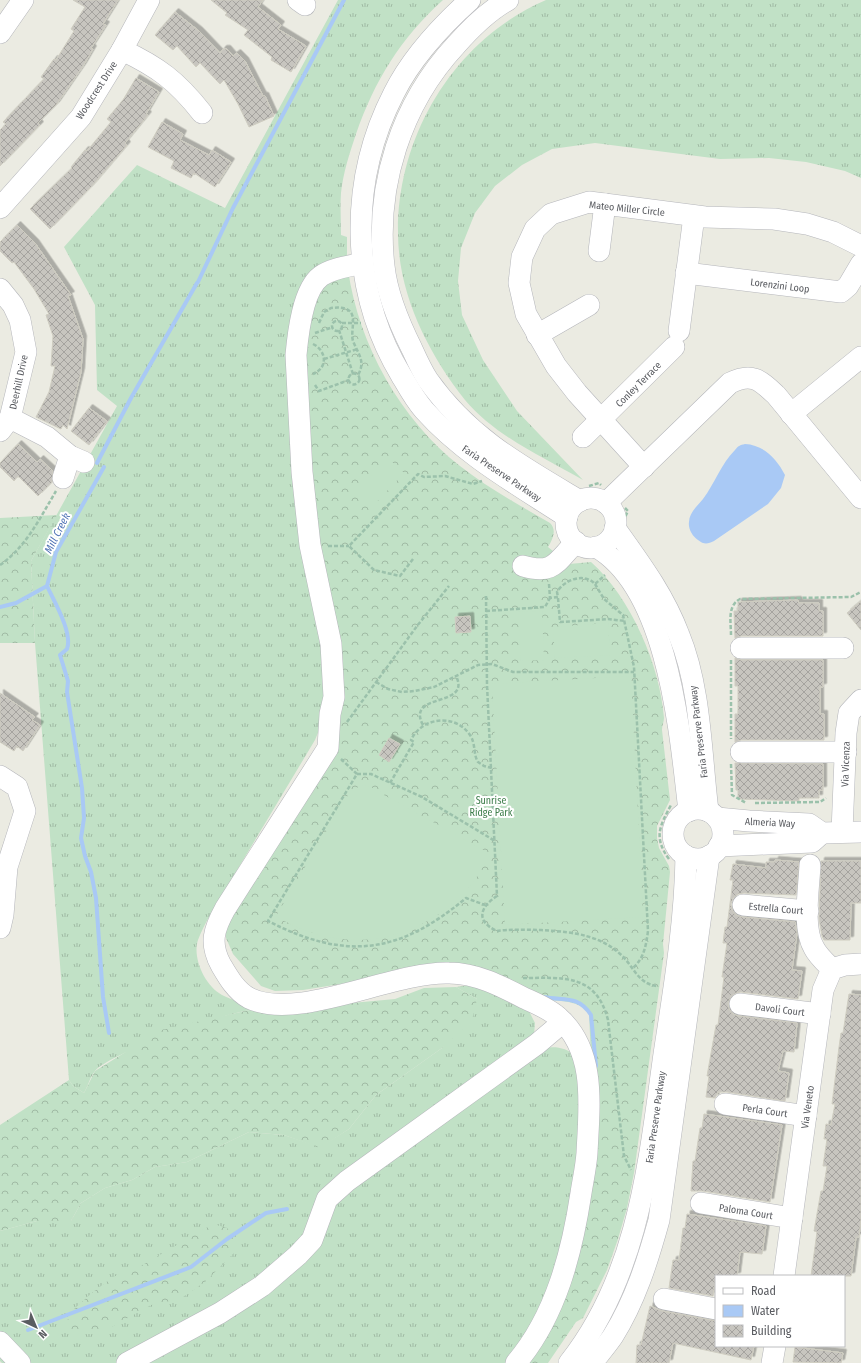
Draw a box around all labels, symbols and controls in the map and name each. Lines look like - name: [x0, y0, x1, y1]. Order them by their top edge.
- street label: Woodcrest Drive: [74, 59, 120, 122]
- street label: Mateo Miller Circle: [588, 199, 665, 219]
- street label: Lorenzini Loop: [750, 276, 810, 296]
- street label: Deerhill Drive: [7, 354, 31, 411]
- street label: Conley Terrace: [613, 359, 664, 410]
- street label: Faria Preserve Parkway: [460, 443, 544, 505]
- water label: Mill Creek: [42, 510, 73, 556]
- street label: Faria Preserve Parkway: [687, 685, 711, 779]
- street label: Via Vicenza: [839, 741, 853, 787]
- park label: Sunrise Ridge Park: [470, 795, 513, 819]
- street label: Almeria Way: [745, 816, 796, 830]
- street label: Estrella Court: [748, 901, 805, 917]
- street label: Davoli Court: [754, 1001, 806, 1019]
- street label: Faria Preserve Parkway: [644, 1070, 668, 1164]
- street label: Via Veneto: [799, 1085, 817, 1129]
- street label: Perla Court: [742, 1102, 789, 1120]
- street label: Paloma Court: [718, 1202, 774, 1222]
- legend: [715, 1275, 845, 1347]
- text: Road: [751, 1284, 776, 1298]
- text: Water: [751, 1304, 780, 1318]
- north arrow: [16, 1307, 56, 1347]
- text: Building: [751, 1324, 792, 1338]
- text: N: [36, 1327, 49, 1341]

